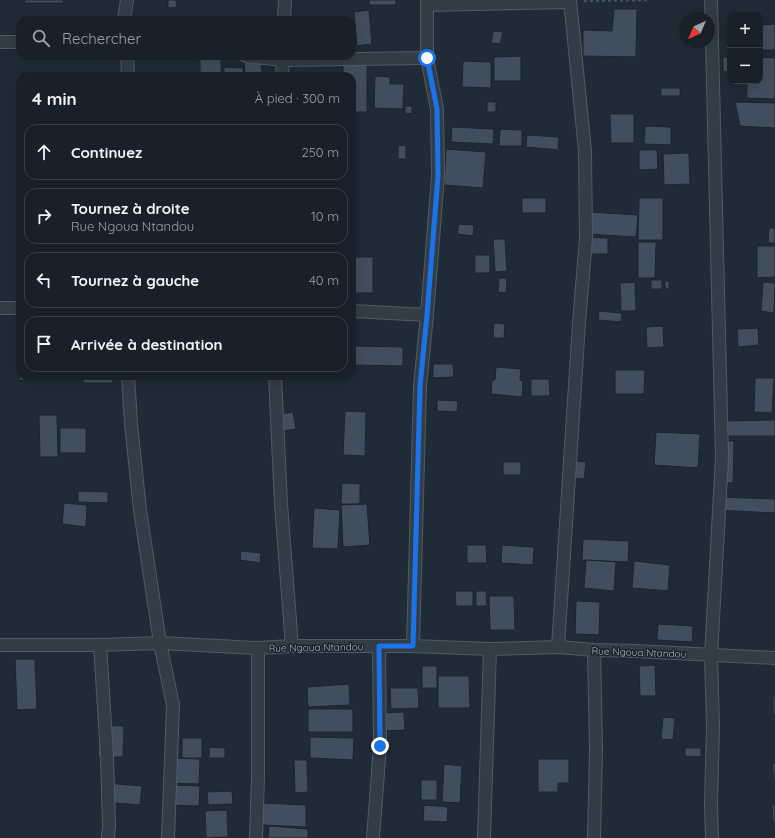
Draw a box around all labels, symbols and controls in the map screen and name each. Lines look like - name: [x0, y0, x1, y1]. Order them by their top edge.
- north arrow: [679, 12, 715, 48]
- map controls: [727, 12, 763, 84]
- button: +: [727, 12, 763, 48]
- search box: [16, 16, 356, 60]
- icon: search: [30, 27, 52, 49]
- text: Rechercher: [62, 29, 141, 48]
- button: −: [727, 48, 763, 84]
- route start: [418, 49, 436, 67]
- text: 4 min: [32, 88, 77, 109]
- text: À pied · 300 m: [255, 90, 340, 106]
- icon: ahead: [33, 141, 55, 163]
- text: Continuez: [71, 143, 142, 162]
- text: 250 m: [302, 144, 339, 160]
- text: Tournez à droite: [71, 199, 190, 218]
- icon: right: [33, 205, 55, 227]
- text: 10 m: [311, 208, 339, 224]
- text: Rue Ngoua Ntandou: [71, 218, 194, 234]
- icon: left: [33, 269, 55, 291]
- text: Tournez à gauche: [71, 271, 199, 290]
- text: 40 m: [309, 272, 339, 288]
- icon: arrive: [33, 333, 55, 355]
- text: Arrivée à destination: [71, 335, 223, 354]
- street label: Rue Ngoua Ntandou: [268, 640, 364, 655]
- street label: Rue Ngoua Ntandou: [591, 644, 687, 661]
- route end: [371, 737, 389, 755]

